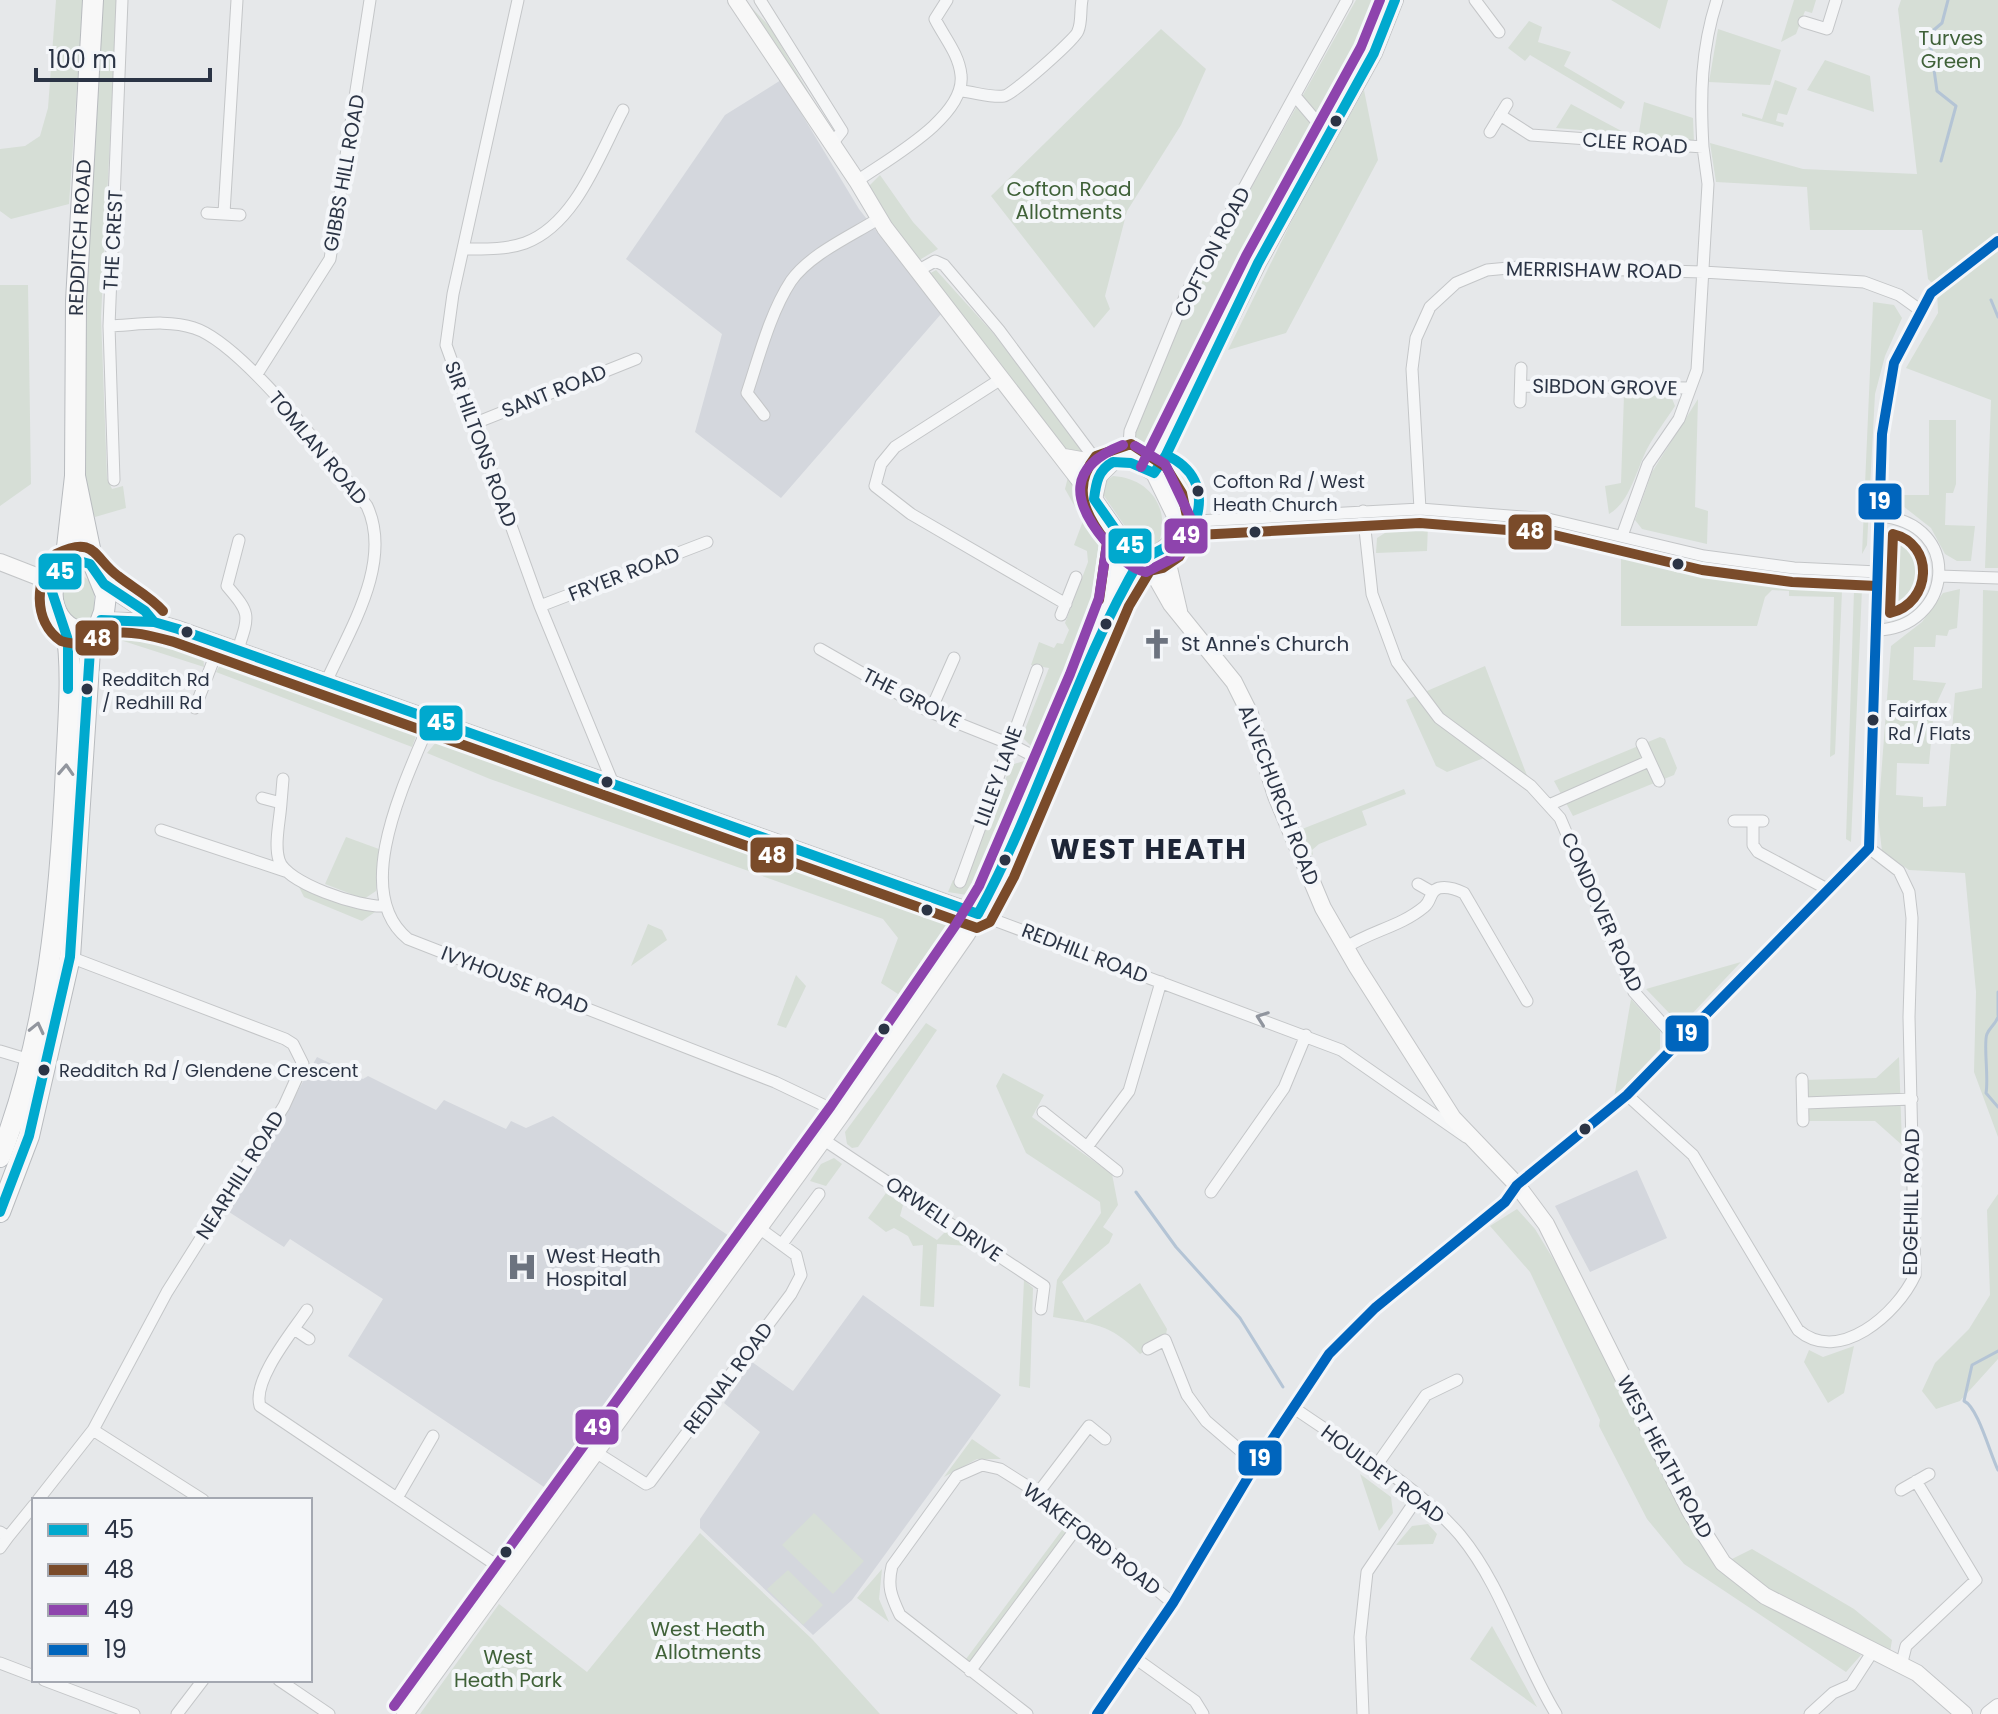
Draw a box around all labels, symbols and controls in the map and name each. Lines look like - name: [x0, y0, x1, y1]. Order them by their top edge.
- park label: Turves Green: [1918, 24, 1984, 75]
- scale bar: [36, 32, 210, 82]
- text: 100 m: [48, 43, 117, 76]
- street label: GIBBS HILL ROAD: [316, 92, 372, 254]
- unlabelled marker: [1328, 113, 1344, 129]
- street label: CLEE ROAD: [1581, 125, 1689, 161]
- street label: REDDITCH ROAD: [62, 159, 98, 316]
- park label: Cofton Road Allotments: [1006, 175, 1132, 226]
- street label: COFTON ROAD: [1167, 182, 1257, 322]
- street label: THE CREST: [96, 189, 130, 291]
- street label: MERRISHAW ROAD: [1506, 254, 1682, 286]
- street label: SIR HILTONS ROAD: [438, 357, 524, 531]
- street label: SANT ROAD: [497, 357, 611, 425]
- street label: SIBDON GROVE: [1532, 372, 1678, 402]
- street label: TOMLAN ROAD: [262, 385, 374, 511]
- place label: Cofton Rd / West Heath Church: [1213, 469, 1365, 517]
- line badge: 19: [1857, 482, 1903, 521]
- marker: Cofton Rd / West Heath Church: [1190, 483, 1206, 499]
- text: 19: [1869, 486, 1891, 517]
- line badge: 48: [1507, 513, 1553, 551]
- text: 48: [1515, 516, 1545, 547]
- line badge: 49: [1163, 517, 1209, 555]
- text: 49: [1172, 520, 1200, 551]
- unlabelled marker: [1247, 524, 1263, 540]
- line badge: 45: [1107, 527, 1153, 565]
- text: 45: [1115, 530, 1145, 561]
- street label: FRYER ROAD: [564, 540, 684, 608]
- line badge: 45: [37, 552, 83, 591]
- text: 45: [45, 556, 75, 587]
- unlabelled marker: [1670, 556, 1686, 572]
- unlabelled marker: [1098, 616, 1114, 632]
- line badge: 48: [74, 619, 120, 657]
- text: 48: [82, 623, 112, 654]
- unlabelled marker: [179, 624, 195, 640]
- church icon: St Anne's Church: [1140, 627, 1174, 661]
- place label: St Anne's Church: [1181, 630, 1349, 658]
- street label: THE GROVE: [858, 661, 966, 735]
- place label: Redditch Rd / Redhill Rd: [102, 667, 210, 715]
- marker: Redditch Rd / Redhill Rd: [79, 681, 95, 697]
- place label: Fairfax Rd / Flats: [1888, 698, 1971, 746]
- street label: ALVECHURCH ROAD: [1232, 701, 1326, 889]
- line badge: 45: [418, 704, 464, 742]
- text: 45: [426, 707, 456, 738]
- marker: Fairfax Rd / Flats: [1865, 712, 1881, 728]
- street label: LILLEY LANE: [967, 722, 1029, 830]
- one-way arrow: [57, 763, 74, 776]
- unlabelled marker: [599, 774, 615, 790]
- street label: CONDOVER ROAD: [1554, 828, 1650, 996]
- district label: WEST HEATH: [1050, 830, 1248, 869]
- line badge: 48: [749, 836, 795, 874]
- text: 48: [757, 840, 787, 871]
- unlabelled marker: [997, 852, 1013, 868]
- unlabelled marker: [919, 902, 935, 918]
- street label: REDHILL ROAD: [1018, 916, 1152, 990]
- street label: IVYHOUSE ROAD: [437, 939, 593, 1021]
- one-way arrow: [1256, 1011, 1270, 1028]
- line badge: 19: [1664, 1014, 1710, 1053]
- text: 19: [1676, 1018, 1698, 1049]
- unlabelled marker: [876, 1021, 892, 1037]
- one-way arrow: [28, 1022, 45, 1036]
- place label: Redditch Rd / Glendene Crescent: [59, 1058, 358, 1083]
- marker: Redditch Rd / Glendene Crescent: [36, 1062, 52, 1078]
- street label: NEARHILL ROAD: [189, 1105, 291, 1245]
- unlabelled marker: [1577, 1121, 1593, 1137]
- street label: EDGEHILL ROAD: [1896, 1128, 1926, 1276]
- street label: ORWELL DRIVE: [880, 1170, 1008, 1268]
- place label: West Heath Hospital: [546, 1242, 661, 1293]
- hospital icon: West Heath Hospital: [505, 1250, 539, 1284]
- street label: REDNAL ROAD: [677, 1316, 779, 1440]
- street label: WEST HEATH ROAD: [1610, 1371, 1720, 1543]
- line badge: 49: [574, 1408, 620, 1446]
- text: 49: [583, 1412, 611, 1443]
- street label: HOULDEY ROAD: [1315, 1418, 1451, 1530]
- line badge: 19: [1237, 1439, 1283, 1477]
- text: 19: [1249, 1443, 1271, 1474]
- street label: WAKEFORD ROAD: [1017, 1476, 1167, 1602]
- legend: [32, 1498, 312, 1682]
- text: 45: [104, 1513, 134, 1546]
- unlabelled marker: [498, 1544, 514, 1560]
- text: 48: [104, 1553, 134, 1586]
- text: 49: [104, 1593, 134, 1626]
- park label: West Heath Allotments: [651, 1615, 765, 1666]
- text: 19: [104, 1633, 127, 1666]
- park label: West Heath Park: [454, 1643, 563, 1694]

